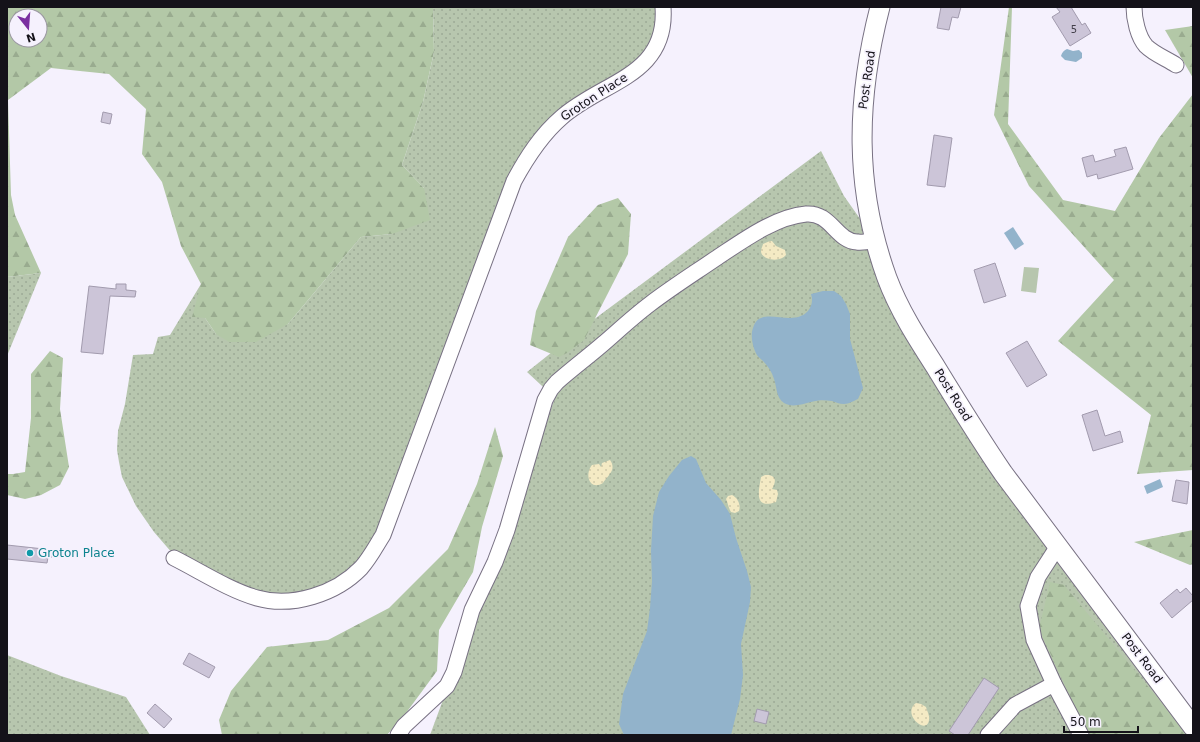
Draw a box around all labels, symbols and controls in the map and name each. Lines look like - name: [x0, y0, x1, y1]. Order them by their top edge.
- north arrow: [8, 8, 48, 48]
- house number: 5: [1071, 24, 1077, 35]
- text: N: [24, 30, 37, 45]
- street label: Post Road: [856, 50, 878, 110]
- street label: Groton Place: [558, 70, 630, 124]
- street label: Post Road: [931, 366, 975, 424]
- place label: Groton Place: [38, 546, 115, 560]
- marker: Groton Place: [25, 548, 35, 558]
- street label: Post Road: [1119, 630, 1165, 686]
- scale bar: [1064, 708, 1138, 734]
- text: 50 m: [1070, 715, 1101, 729]

